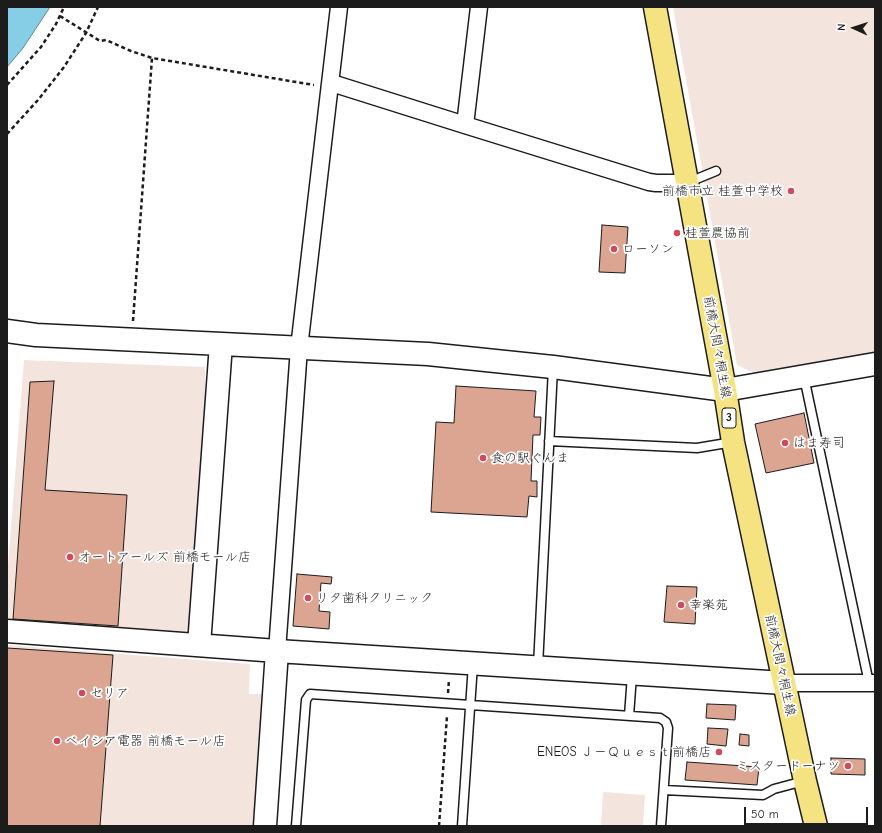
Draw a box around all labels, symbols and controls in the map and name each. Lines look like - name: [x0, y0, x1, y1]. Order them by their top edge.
- north arrow: [834, 8, 874, 48]
- text: N: [835, 23, 848, 31]
- place label: 前橋市立 桂萱中学校: [662, 183, 783, 199]
- marker: 前橋市立 桂萱中学校: [786, 186, 796, 196]
- place label: 桂萱農協前: [685, 225, 750, 241]
- marker: 桂萱農協前: [672, 228, 682, 238]
- place label: ローソン: [622, 241, 674, 257]
- marker: ローソン: [609, 244, 619, 254]
- street label: 前橋大間々桐生線: [700, 294, 734, 400]
- road number: 3: [722, 408, 736, 428]
- place label: はま寿司: [793, 435, 845, 451]
- marker: はま寿司: [780, 438, 790, 448]
- place label: 食の駅ぐんま: [491, 450, 569, 466]
- marker: 食の駅ぐんま: [478, 453, 488, 463]
- place label: オートアールズ 前橋モール店: [78, 549, 251, 565]
- marker: オートアールズ 前橋モール店: [65, 552, 75, 562]
- place label: リタ歯科クリニック: [316, 590, 433, 606]
- marker: リタ歯科クリニック: [303, 593, 313, 603]
- place label: 幸楽苑: [689, 597, 728, 613]
- marker: 幸楽苑: [676, 600, 686, 610]
- street label: 前橋大間々桐生線: [762, 613, 798, 717]
- place label: セリア: [90, 685, 129, 701]
- marker: セリア: [77, 688, 87, 698]
- place label: ベイシア電器 前橋モール店: [65, 733, 225, 749]
- marker: ベイシア電器 前橋モール店: [52, 736, 62, 746]
- place label: ENEOS Ｊ－Ｑｕｅｓｔ前橋店: [537, 744, 711, 760]
- marker: ENEOS Ｊ－Ｑｕｅｓｔ前橋店: [714, 747, 724, 757]
- place label: ミスタードーナツ: [736, 758, 840, 774]
- marker: ミスタードーナツ: [843, 761, 853, 771]
- scale bar: [746, 799, 870, 825]
- text: 50 m: [751, 807, 779, 821]

